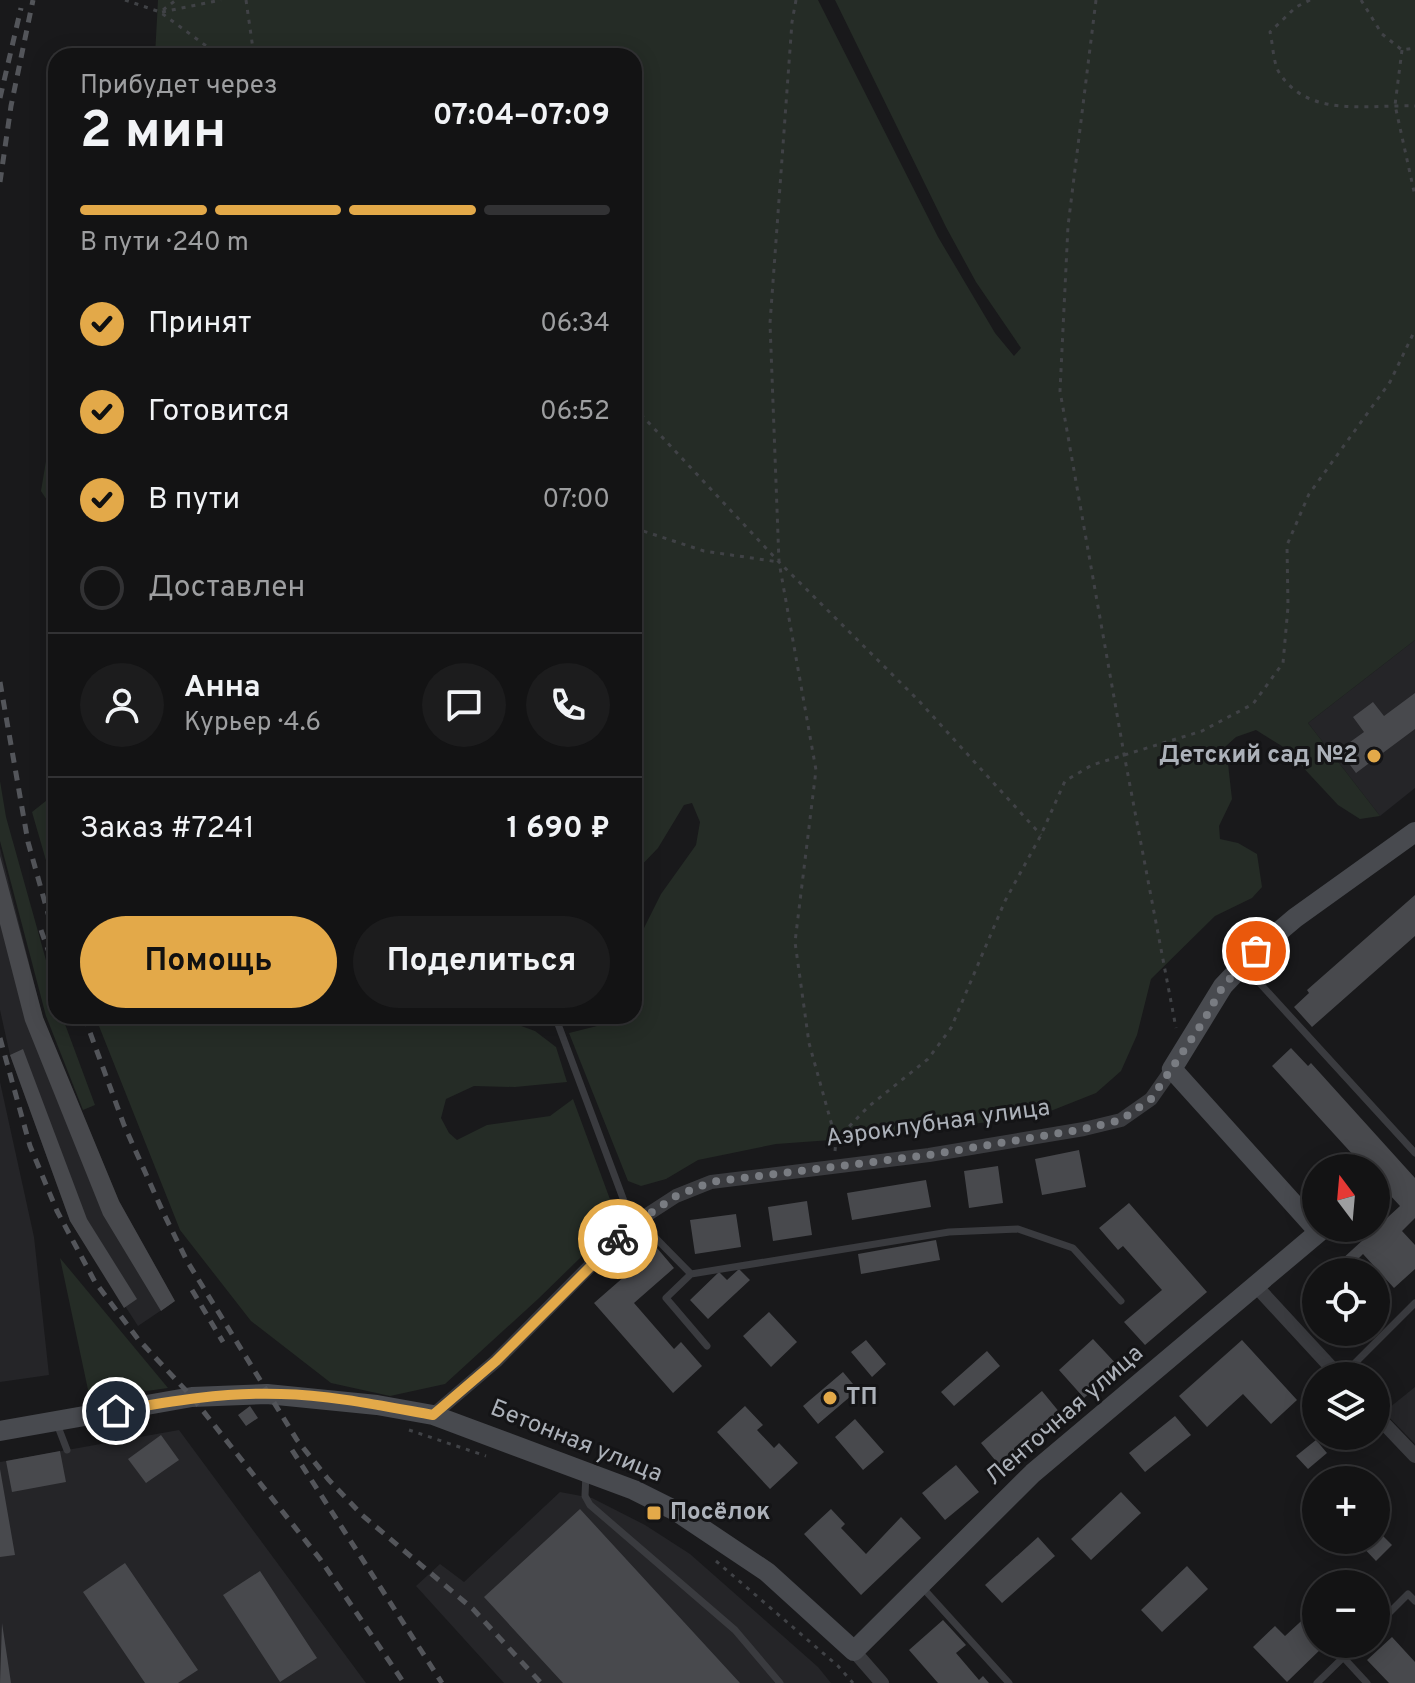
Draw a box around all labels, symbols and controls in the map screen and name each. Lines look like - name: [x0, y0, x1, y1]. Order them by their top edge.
- text: Прибудет через: [80, 70, 278, 103]
- text: 07:04–07:09: [433, 98, 610, 135]
- text: 2 мин: [80, 100, 226, 166]
- text: В пути · 240 m: [80, 227, 249, 260]
- icon: check: [80, 302, 124, 346]
- text: Принят: [148, 306, 252, 343]
- text: 06:34: [540, 308, 610, 341]
- icon: check: [80, 390, 124, 434]
- text: Готовится: [148, 394, 290, 431]
- text: 06:52: [540, 396, 610, 429]
- icon: check: [80, 478, 124, 522]
- text: В пути: [148, 482, 240, 519]
- text: 07:00: [543, 484, 610, 517]
- text: Доставлен: [148, 570, 305, 607]
- button: person: [80, 663, 164, 747]
- button: chat: [422, 663, 506, 747]
- button: phone: [526, 663, 610, 747]
- text: Анна: [184, 670, 261, 707]
- text: Курьер · 4.6: [184, 707, 321, 740]
- place label: Детский сад №2: [1159, 741, 1358, 771]
- marker: Детский сад №2: [1365, 747, 1383, 765]
- text: Заказ #7241: [80, 811, 255, 848]
- text: 1 690 ₽: [507, 811, 610, 848]
- button: Помощь: [80, 916, 337, 1008]
- button: Поделиться: [353, 916, 610, 1008]
- pin: [1222, 917, 1290, 985]
- icon: bag: [1234, 929, 1278, 973]
- street label: Аэроклубная улица: [824, 1093, 1052, 1155]
- north arrow: [1302, 1154, 1390, 1242]
- map controls: [1302, 1154, 1390, 1658]
- courier: [578, 1199, 658, 1279]
- icon: bike: [596, 1217, 640, 1261]
- button: locate: [1302, 1258, 1390, 1346]
- street label: Ленточная улица: [980, 1339, 1150, 1493]
- button: layers: [1302, 1362, 1390, 1450]
- pin: [82, 1377, 150, 1445]
- place label: ТП: [846, 1383, 877, 1413]
- icon: home: [94, 1389, 138, 1433]
- marker: ТП: [821, 1389, 839, 1407]
- street label: Бетонная улица: [486, 1394, 666, 1490]
- button: +: [1302, 1466, 1390, 1554]
- place label: Посёлок: [670, 1498, 771, 1528]
- marker: Посёлок: [645, 1504, 663, 1522]
- button: −: [1302, 1570, 1390, 1658]

